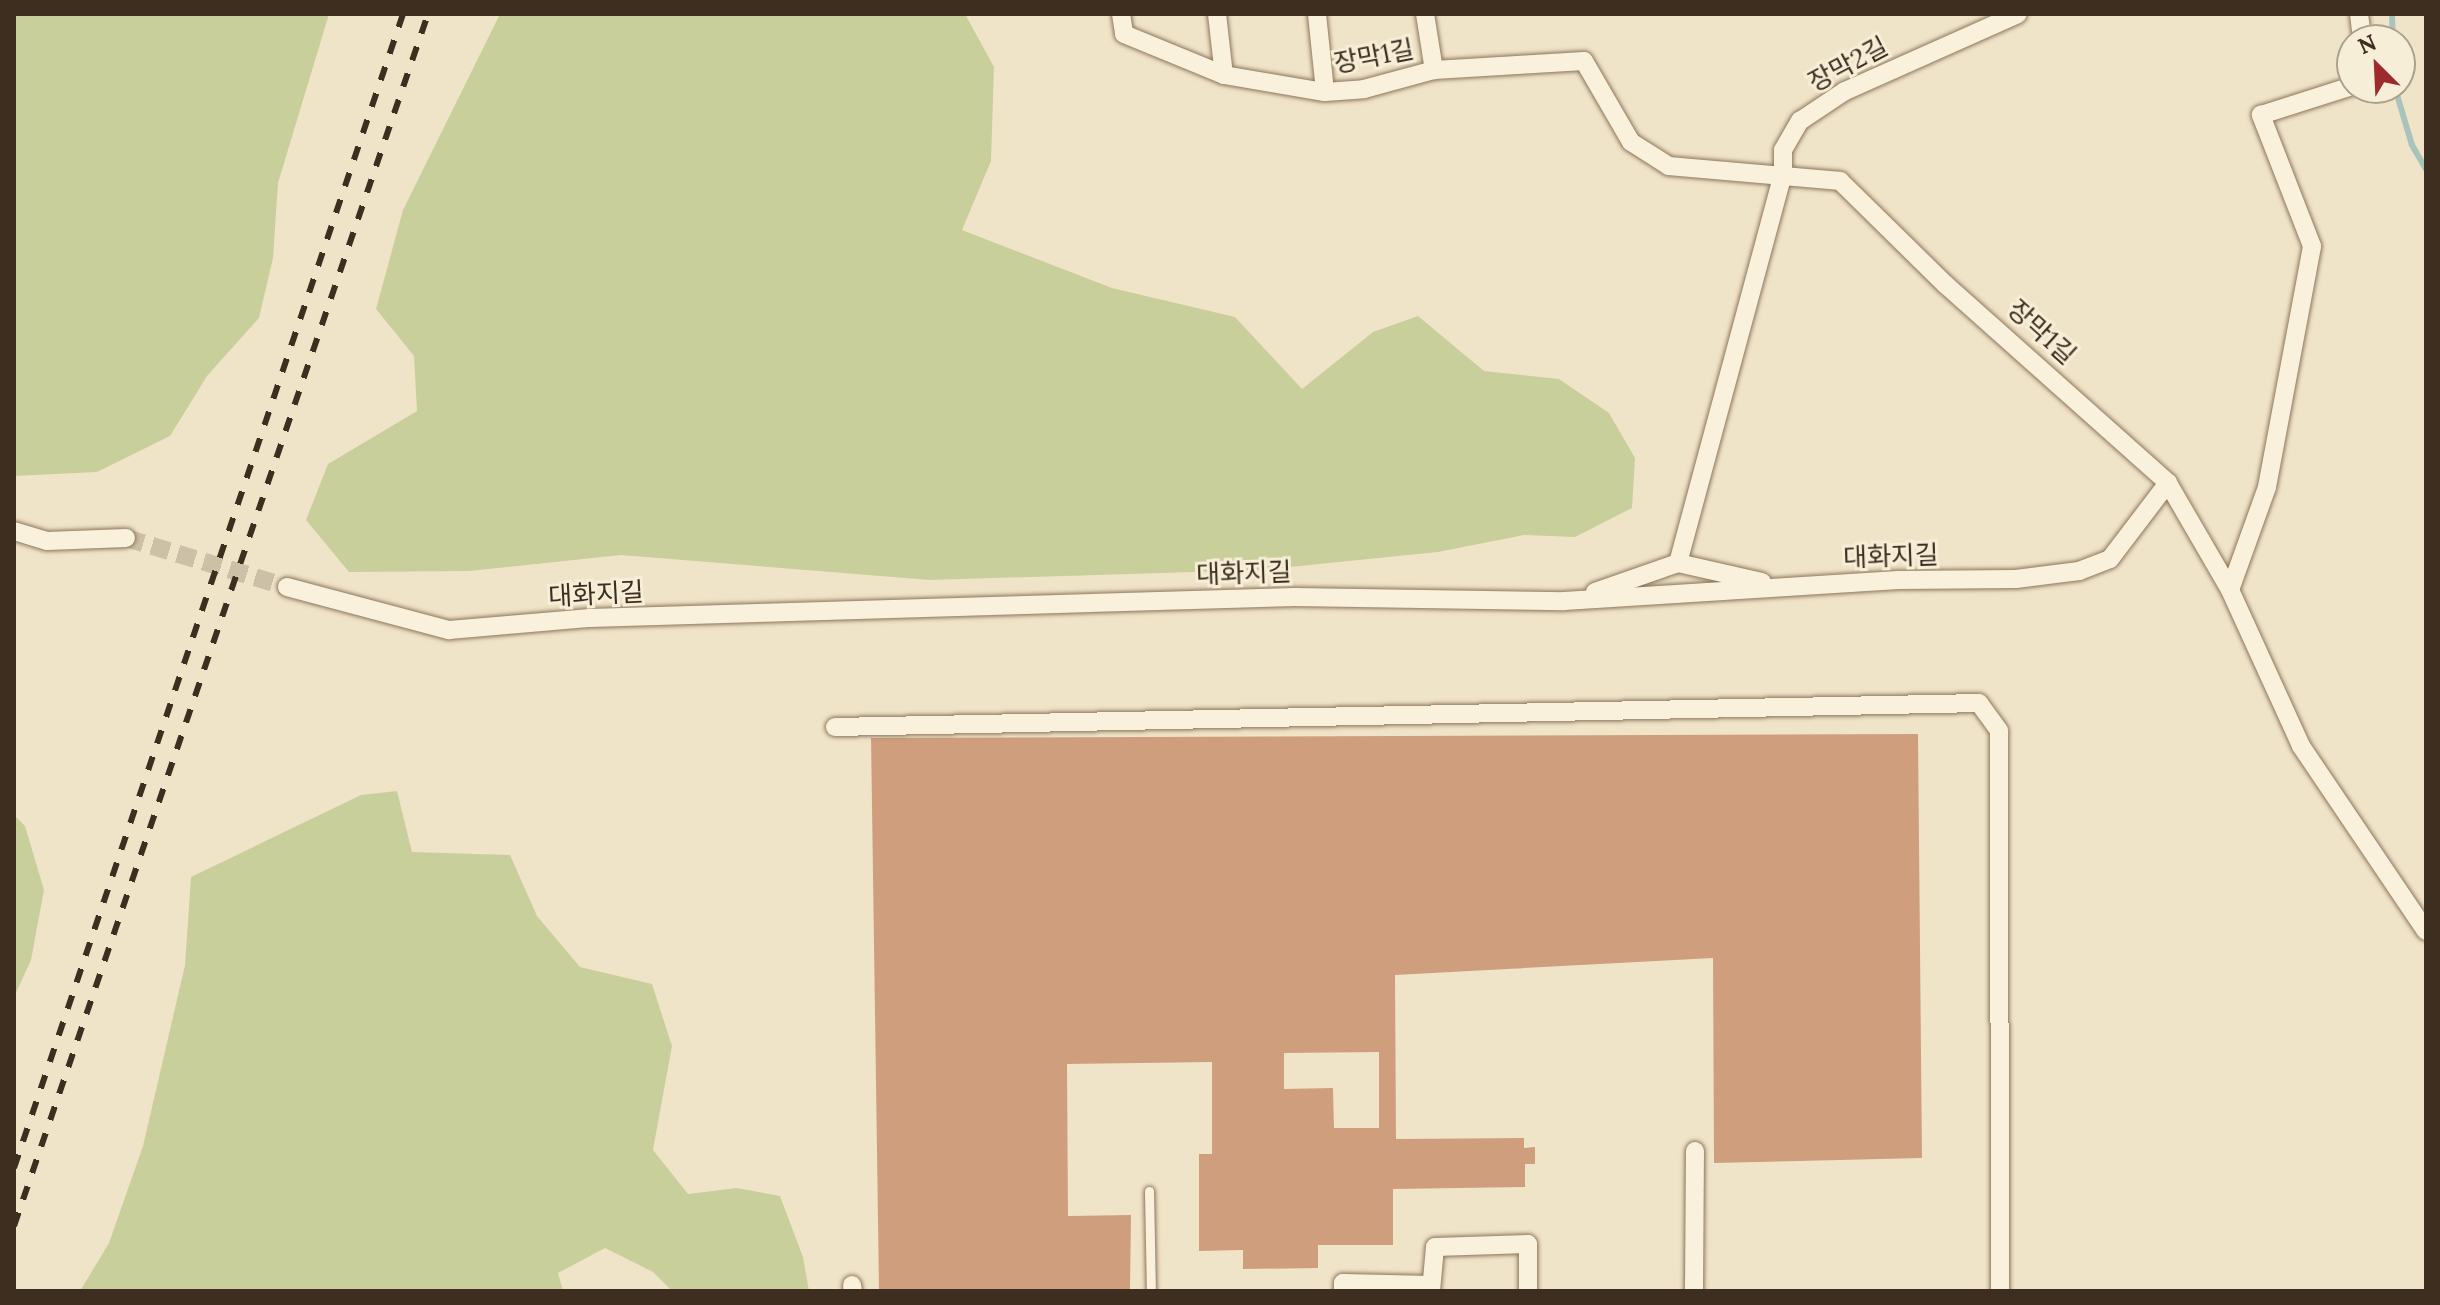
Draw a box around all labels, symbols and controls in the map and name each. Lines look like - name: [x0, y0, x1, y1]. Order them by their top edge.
- north arrow: [2336, 24, 2416, 104]
- text: N: [2354, 28, 2381, 60]
- street label: 장막2길: [1803, 30, 1893, 98]
- street label: 장막1길: [1331, 33, 1417, 79]
- street label: 장막1길: [2001, 293, 2083, 371]
- street label: 대화지길: [1843, 539, 1939, 573]
- street label: 대화지길: [1196, 556, 1292, 590]
- street label: 대화지길: [547, 576, 645, 612]

